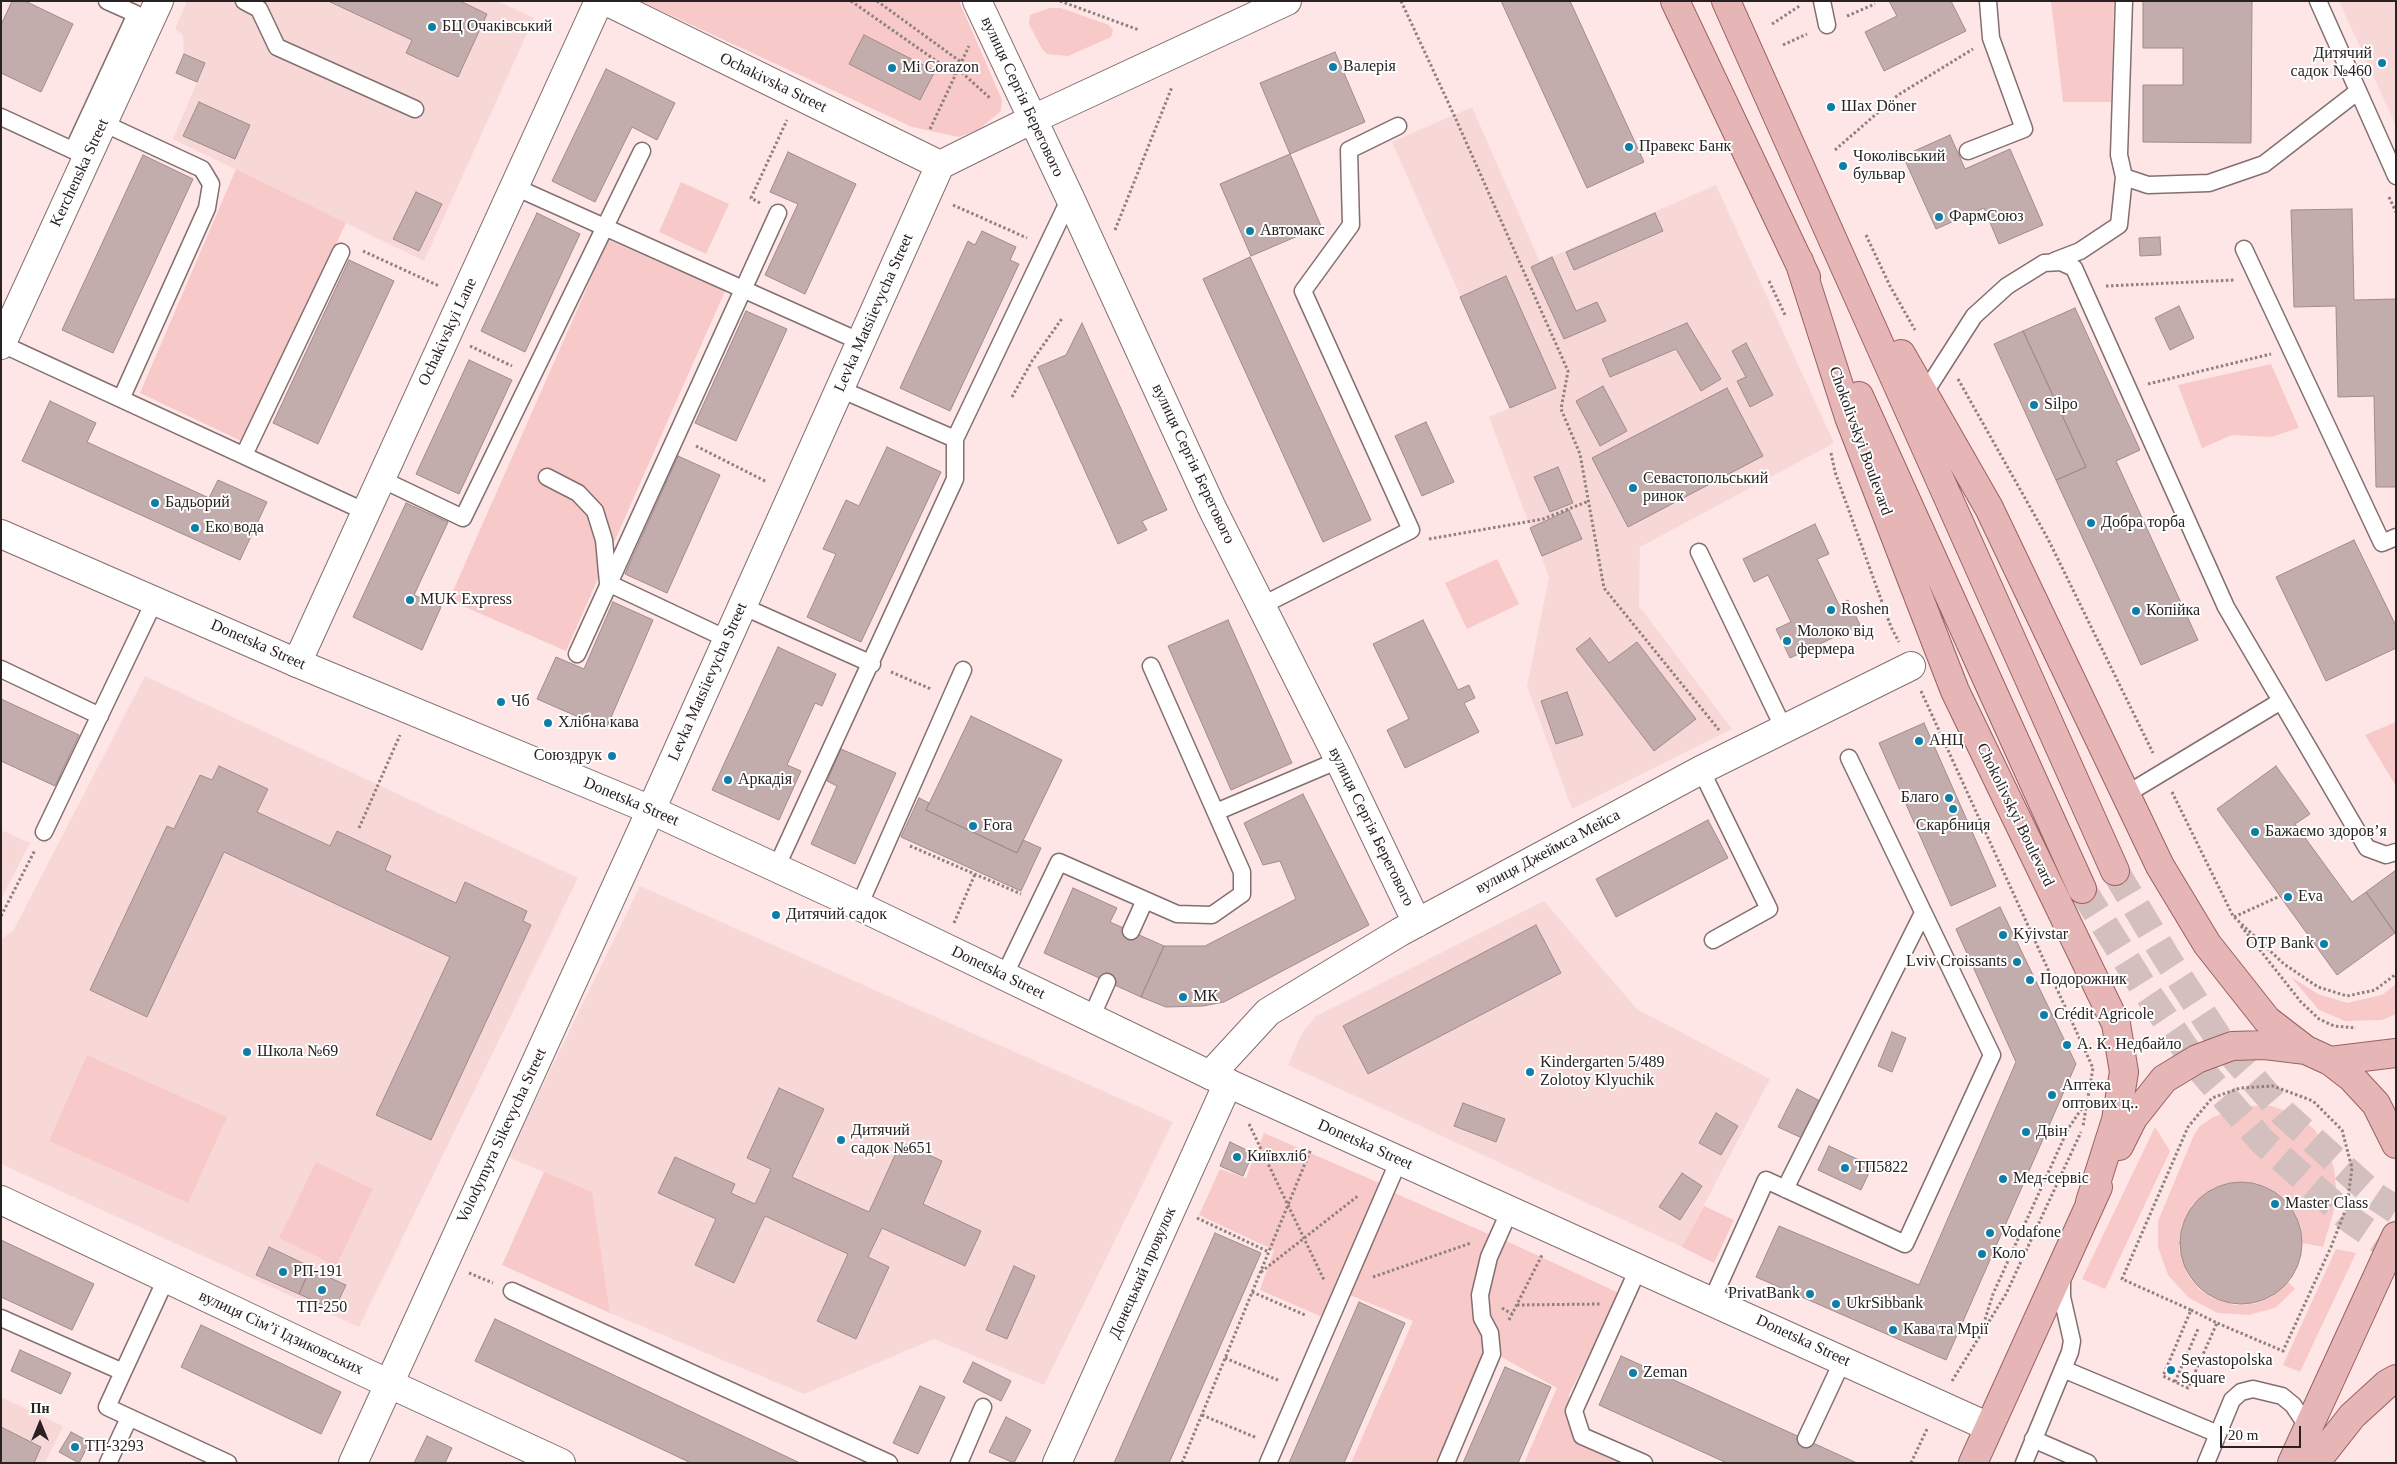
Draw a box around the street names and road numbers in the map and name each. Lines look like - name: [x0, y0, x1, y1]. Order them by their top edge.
- street label: вулиця Сергія Берегового: [976, 14, 1068, 180]
- street label: Ochakivska Street: [716, 49, 830, 117]
- street label: Kerchenska Street: [47, 116, 113, 230]
- street label: Levka Matsiievycha Street: [830, 231, 918, 395]
- street label: Ochakivskyi Lane: [415, 275, 481, 389]
- street label: Chokolivskyi Boulevard: [1824, 364, 1896, 518]
- street label: вулиця Сергія Берегового: [1147, 381, 1239, 547]
- street label: Levka Matsiievycha Street: [664, 600, 752, 764]
- street label: Donetska Street: [208, 616, 308, 674]
- street label: Chokolivskyi Boulevard: [1972, 740, 2058, 890]
- street label: вулиця Сергія Берегового: [1324, 744, 1418, 910]
- street label: Donetska Street: [580, 773, 682, 831]
- street label: вулиця Джеймса Мейса: [1473, 806, 1623, 898]
- street label: Donetska Street: [948, 942, 1048, 1004]
- street label: Volodymyra Sikevycha Street: [453, 1045, 551, 1227]
- street label: Donetska Street: [1315, 1116, 1415, 1174]
- street label: Донецький провулок: [1105, 1204, 1181, 1342]
- street label: вулиця Сімʼї Ідзиковських: [196, 1286, 366, 1380]
- street label: Donetska Street: [1753, 1311, 1853, 1371]

